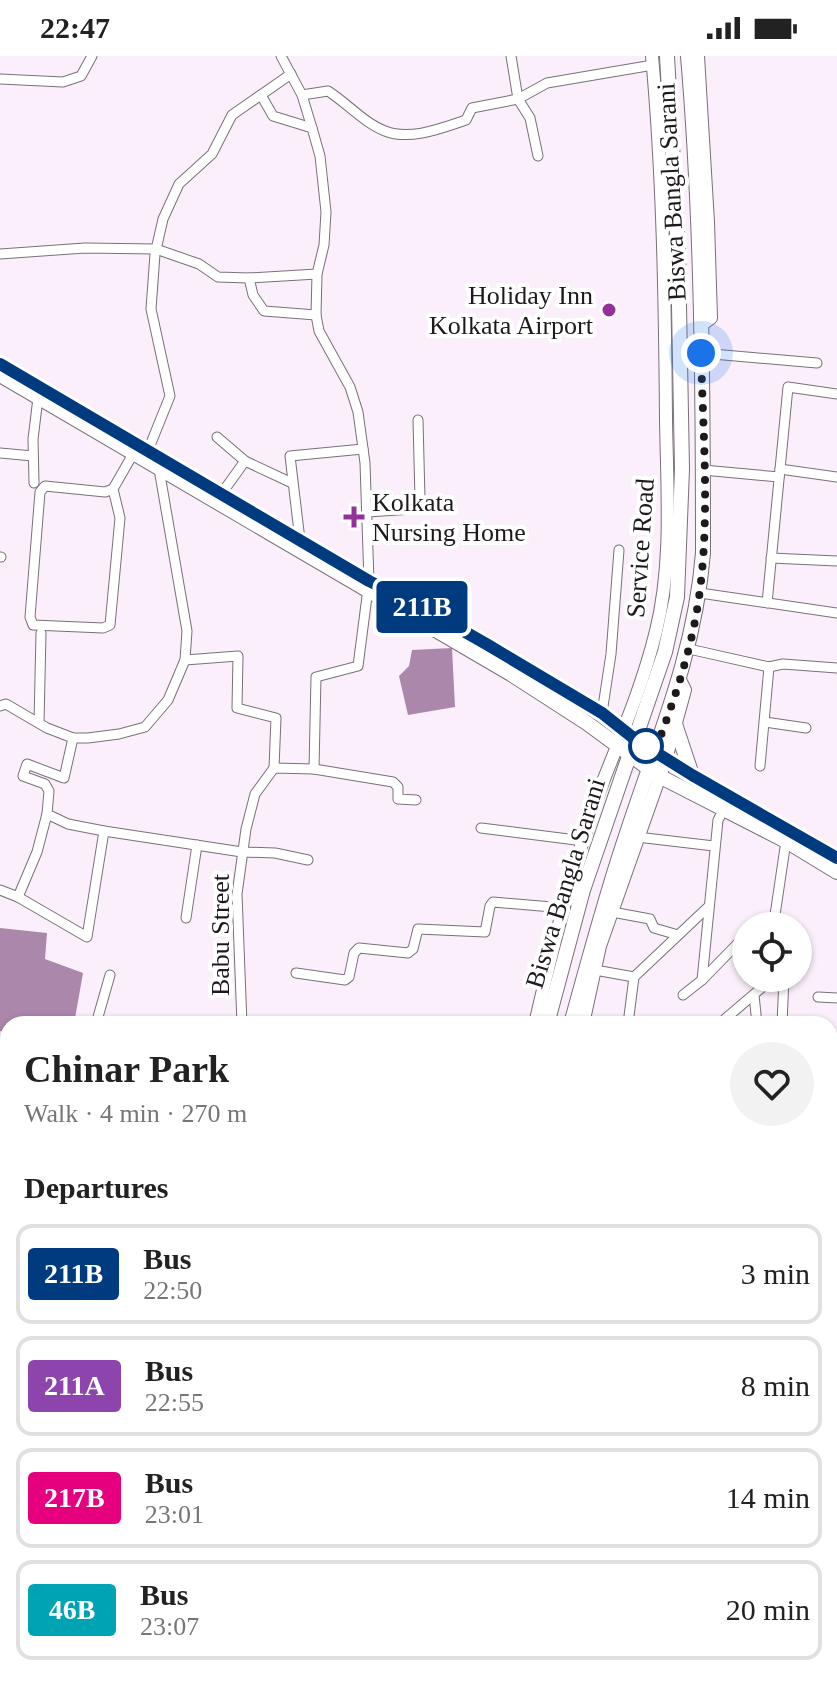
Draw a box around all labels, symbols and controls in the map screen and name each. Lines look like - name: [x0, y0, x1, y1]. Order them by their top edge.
- text: 22:47: [40, 11, 110, 44]
- street label: Biswa Bangla Sarani: [651, 82, 692, 302]
- place label: Holiday Inn Kolkata Airport: [429, 281, 594, 340]
- marker: Holiday Inn Kolkata Airport: [600, 301, 618, 319]
- your location: [681, 333, 721, 373]
- street label: Service Road: [621, 478, 660, 619]
- place label: Kolkata Nursing Home: [372, 488, 526, 547]
- marker: Kolkata Nursing Home: [343, 506, 365, 528]
- line badge: 211B: [366, 581, 478, 633]
- text: 211B: [392, 591, 452, 622]
- unlabelled marker: [629, 729, 663, 763]
- street label: Biswa Bangla Sarani: [520, 775, 611, 992]
- street label: Babu Street: [206, 873, 235, 996]
- map controls: [732, 912, 812, 992]
- button: locate: [732, 912, 812, 992]
- button: heart: [730, 1042, 814, 1126]
- text: Chinar Park: [24, 1048, 229, 1090]
- text: Walk · 4 min · 270 m: [24, 1099, 247, 1128]
- text: Departures: [24, 1171, 168, 1204]
- text: Bus: [143, 1242, 192, 1275]
- text: 3 min: [741, 1257, 810, 1290]
- text: 211B: [44, 1258, 103, 1289]
- text: 22:50: [143, 1276, 202, 1305]
- text: Bus: [145, 1354, 193, 1387]
- text: 8 min: [741, 1369, 810, 1402]
- text: 211A: [44, 1370, 105, 1401]
- text: 22:55: [145, 1388, 204, 1417]
- text: Bus: [145, 1466, 193, 1499]
- text: 14 min: [726, 1481, 810, 1514]
- text: 217B: [44, 1482, 105, 1513]
- text: 23:01: [145, 1500, 204, 1529]
- text: Bus: [140, 1578, 188, 1611]
- text: 20 min: [726, 1593, 810, 1626]
- text: 46B: [49, 1594, 95, 1625]
- text: 23:07: [140, 1612, 199, 1641]

